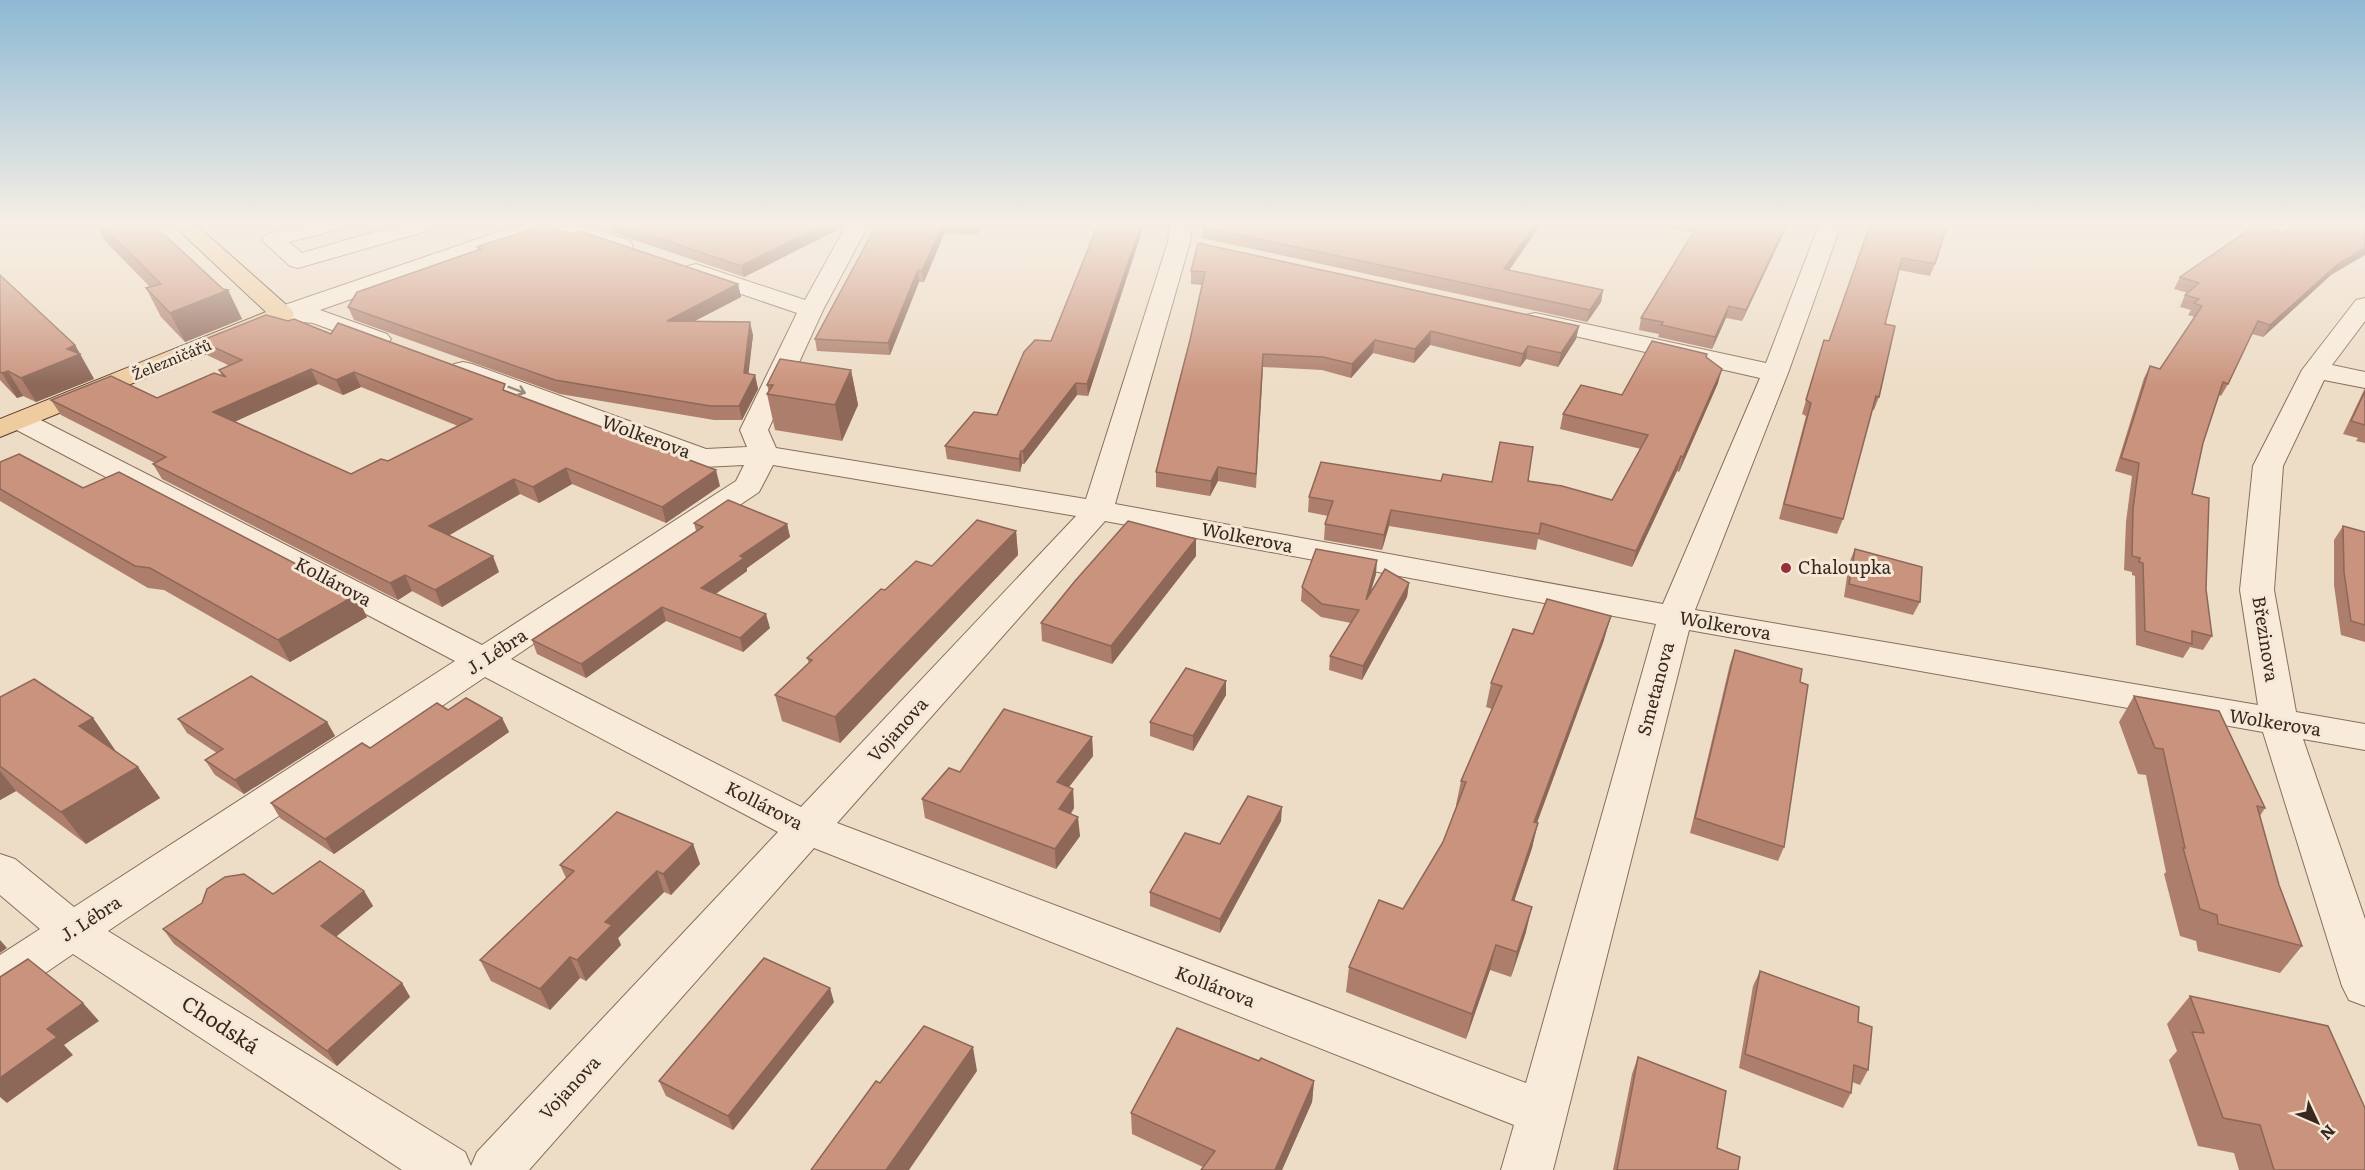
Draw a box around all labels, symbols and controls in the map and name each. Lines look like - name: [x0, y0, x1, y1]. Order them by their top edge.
- street label: Železničářů: [128, 332, 215, 385]
- one-way arrow: [507, 385, 525, 396]
- street label: Wolkerova: [598, 407, 695, 464]
- street label: Wolkerova: [1199, 514, 1296, 559]
- street label: Kollárova: [290, 549, 377, 612]
- place label: Chaloupka: [1798, 553, 1892, 580]
- marker: Chaloupka: [1779, 561, 1793, 575]
- street label: Březinova: [2246, 594, 2287, 684]
- street label: Wolkerova: [1677, 603, 1774, 646]
- street label: J. Lébra: [460, 621, 532, 681]
- street label: Smetanova: [1629, 638, 1680, 738]
- street label: Vojanova: [860, 690, 934, 767]
- street label: Wolkerova: [2227, 701, 2324, 742]
- street label: Kollárova: [721, 774, 808, 836]
- street label: J. Lébra: [54, 888, 126, 948]
- street label: Kollárova: [1172, 958, 1260, 1013]
- street label: Chodská: [176, 986, 267, 1060]
- street label: Vojanova: [532, 1049, 606, 1125]
- north arrow: [2287, 1092, 2347, 1152]
- text: N: [2315, 1120, 2342, 1146]

